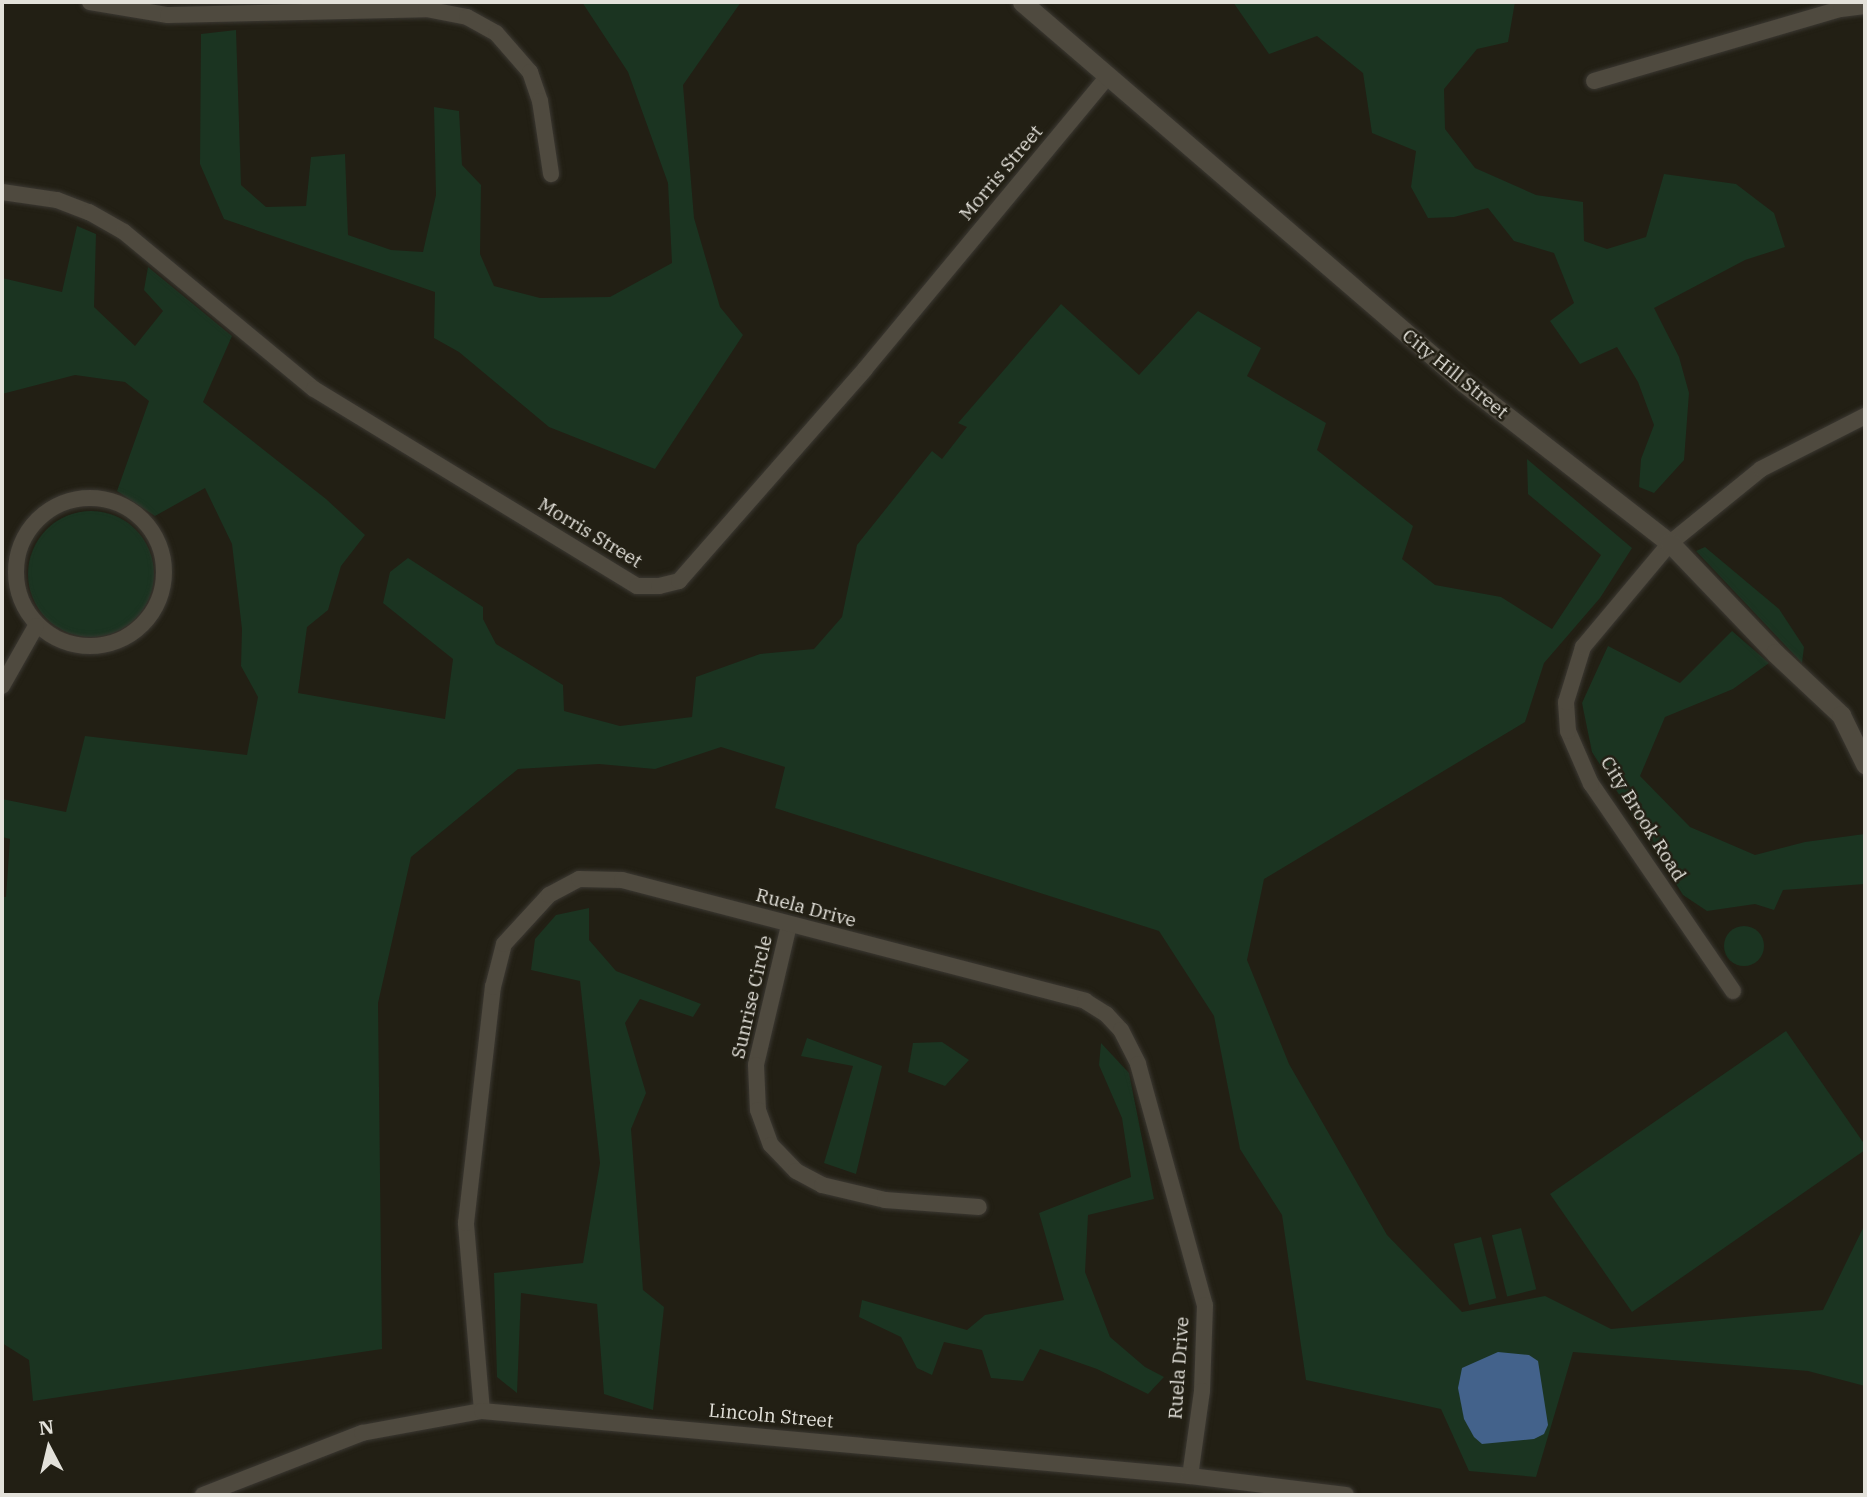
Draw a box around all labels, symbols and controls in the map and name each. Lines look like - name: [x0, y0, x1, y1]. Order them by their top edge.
- street label: Morris Street: [955, 121, 1047, 225]
- street label: City Hill Street: [1397, 324, 1513, 424]
- street label: Morris Street: [534, 493, 646, 573]
- street label: City Brook Road: [1595, 752, 1691, 886]
- street label: Ruela Drive: [753, 884, 859, 932]
- street label: Sunrise Circle: [727, 933, 777, 1061]
- street label: Ruela Drive: [1164, 1316, 1194, 1420]
- street label: Lincoln Street: [708, 1399, 834, 1433]
- north arrow: [14, 1413, 84, 1483]
- text: N: [38, 1414, 55, 1440]

